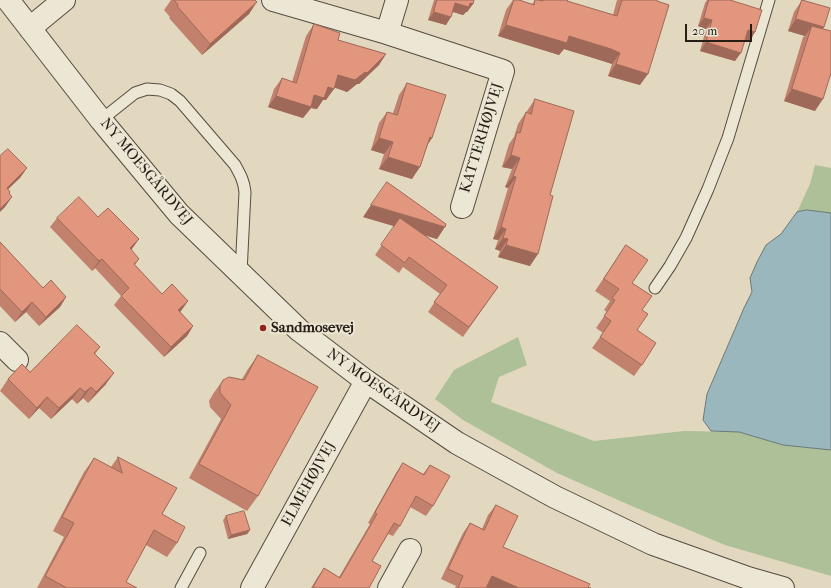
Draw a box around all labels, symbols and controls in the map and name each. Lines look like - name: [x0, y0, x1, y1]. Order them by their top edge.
- scale bar: [687, 16, 754, 42]
- text: 20 m: [692, 24, 717, 38]
- street label: KATTERHØJVEJ: [457, 81, 507, 195]
- street label: NY MOESGÅRDVEJ: [96, 115, 196, 229]
- place label: Sandmosevej: [271, 319, 354, 337]
- marker: Sandmosevej: [258, 323, 268, 333]
- street label: NY MOESGÅRDVEJ: [323, 345, 443, 437]
- street label: ELMEHØJVEJ: [278, 438, 340, 530]

